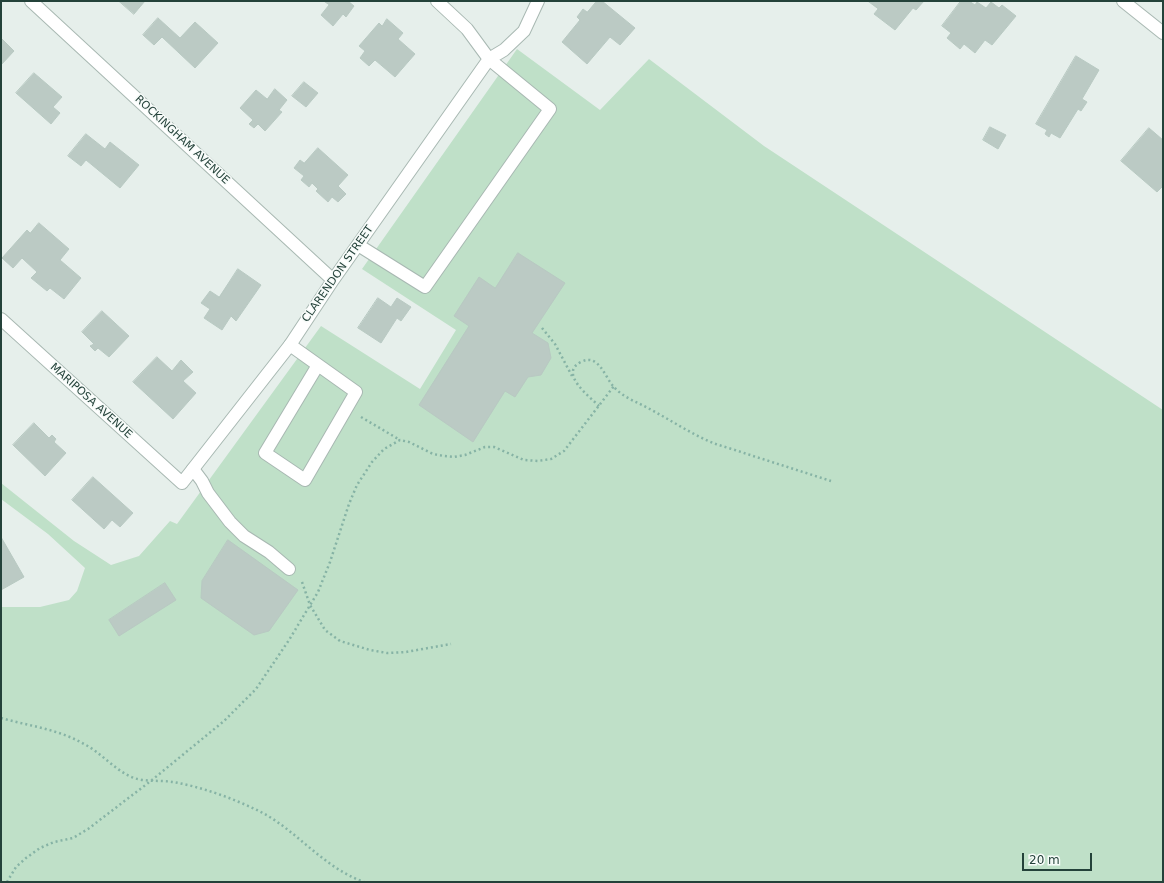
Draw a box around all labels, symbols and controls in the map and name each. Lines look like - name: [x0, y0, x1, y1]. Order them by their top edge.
- street label: ROCKINGHAM AVENUE: [132, 93, 232, 187]
- street label: CLARENDON STREET: [300, 223, 376, 325]
- street label: MARIPOSA AVENUE: [47, 361, 135, 441]
- scale bar: [1024, 845, 1094, 871]
- text: 20 m: [1029, 853, 1060, 867]

